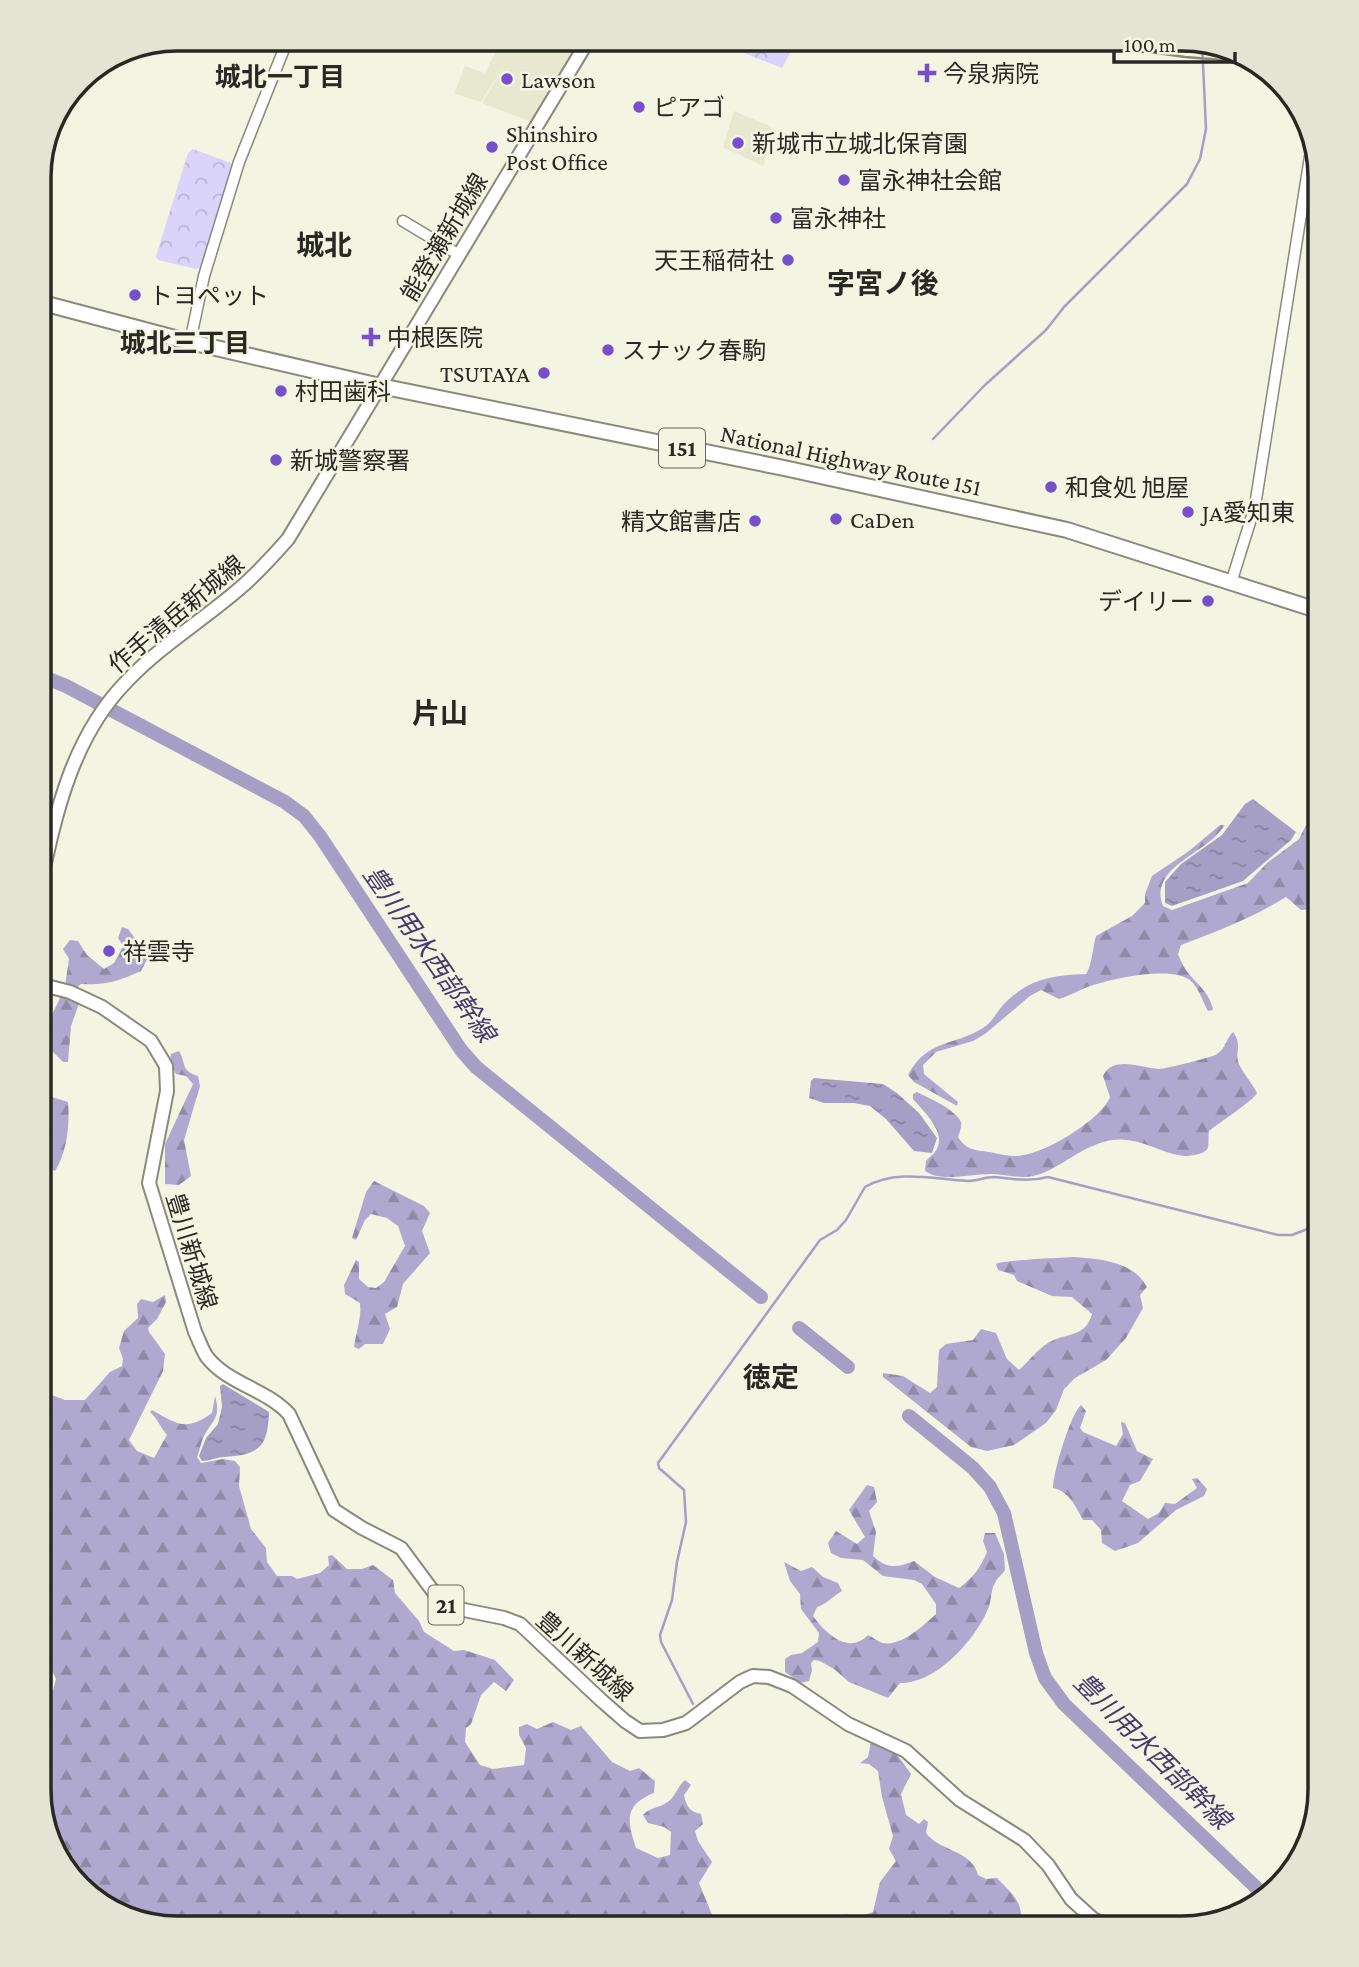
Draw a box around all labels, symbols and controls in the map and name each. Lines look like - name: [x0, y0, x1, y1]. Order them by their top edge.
- scale bar: [1114, 21, 1235, 65]
- text: 100 m: [1124, 33, 1176, 57]
- place label: 今泉病院: [943, 60, 1039, 87]
- district label: 城北一丁目: [215, 63, 345, 92]
- marker: 今泉病院: [917, 63, 937, 83]
- place label: Lawson: [521, 66, 596, 93]
- marker: Lawson: [499, 71, 515, 87]
- place label: ピアゴ: [653, 94, 725, 121]
- marker: ピアゴ: [631, 99, 647, 115]
- place label: Shinshiro Post Office: [506, 120, 608, 175]
- place label: 新城市立城北保育園: [752, 130, 968, 157]
- marker: 新城市立城北保育園: [730, 135, 746, 151]
- marker: Shinshiro Post Office: [484, 139, 500, 155]
- place label: 富永神社会館: [858, 167, 1002, 194]
- street label: 能登瀬新城線: [395, 168, 493, 306]
- marker: 富永神社会館: [836, 172, 852, 188]
- place label: 富永神社: [790, 205, 886, 232]
- marker: 富永神社: [768, 210, 784, 226]
- district label: 城北: [296, 230, 352, 261]
- place label: 天王稲荷社: [654, 247, 774, 274]
- marker: 天王稲荷社: [780, 252, 796, 268]
- district label: 字宮ノ後: [827, 268, 939, 299]
- place label: トヨペット: [149, 282, 269, 309]
- marker: トヨペット: [127, 287, 143, 303]
- place label: 中根医院: [387, 324, 483, 351]
- marker: 中根医院: [361, 327, 381, 347]
- district label: 城北三丁目: [120, 329, 250, 358]
- place label: スナック春駒: [622, 337, 766, 364]
- marker: スナック春駒: [600, 342, 616, 358]
- place label: TSUTAYA: [440, 360, 530, 387]
- marker: TSUTAYA: [536, 365, 552, 381]
- place label: 村田歯科: [295, 378, 391, 405]
- marker: 村田歯科: [273, 383, 289, 399]
- street label: National Highway Route 151: [718, 419, 984, 501]
- road number: 151: [659, 428, 705, 468]
- place label: 新城警察署: [290, 447, 410, 474]
- marker: 新城警察署: [268, 452, 284, 468]
- place label: 和食処 旭屋: [1065, 474, 1190, 501]
- marker: 和食処 旭屋: [1043, 479, 1059, 495]
- place label: JA愛知東: [1200, 499, 1295, 526]
- marker: JA愛知東: [1180, 504, 1196, 520]
- place label: CaDen: [850, 506, 915, 533]
- place label: 精文館書店: [621, 508, 741, 535]
- marker: CaDen: [828, 511, 844, 527]
- marker: 精文館書店: [747, 513, 763, 529]
- street label: 作手清岳新城線: [103, 550, 249, 678]
- place label: デイリー: [1098, 588, 1194, 615]
- marker: デイリー: [1200, 593, 1216, 609]
- district label: 片山: [412, 698, 468, 729]
- water label: 豊川用水西部幹線: [357, 860, 502, 1050]
- place label: 祥雲寺: [123, 938, 195, 965]
- marker: 祥雲寺: [101, 943, 117, 959]
- street label: 豊川新城線: [162, 1190, 222, 1312]
- district label: 徳定: [743, 1362, 799, 1393]
- road number: 21: [428, 1586, 464, 1624]
- street label: 豊川新城線: [531, 1606, 639, 1706]
- water label: 豊川用水西部幹線: [1068, 1667, 1238, 1837]

